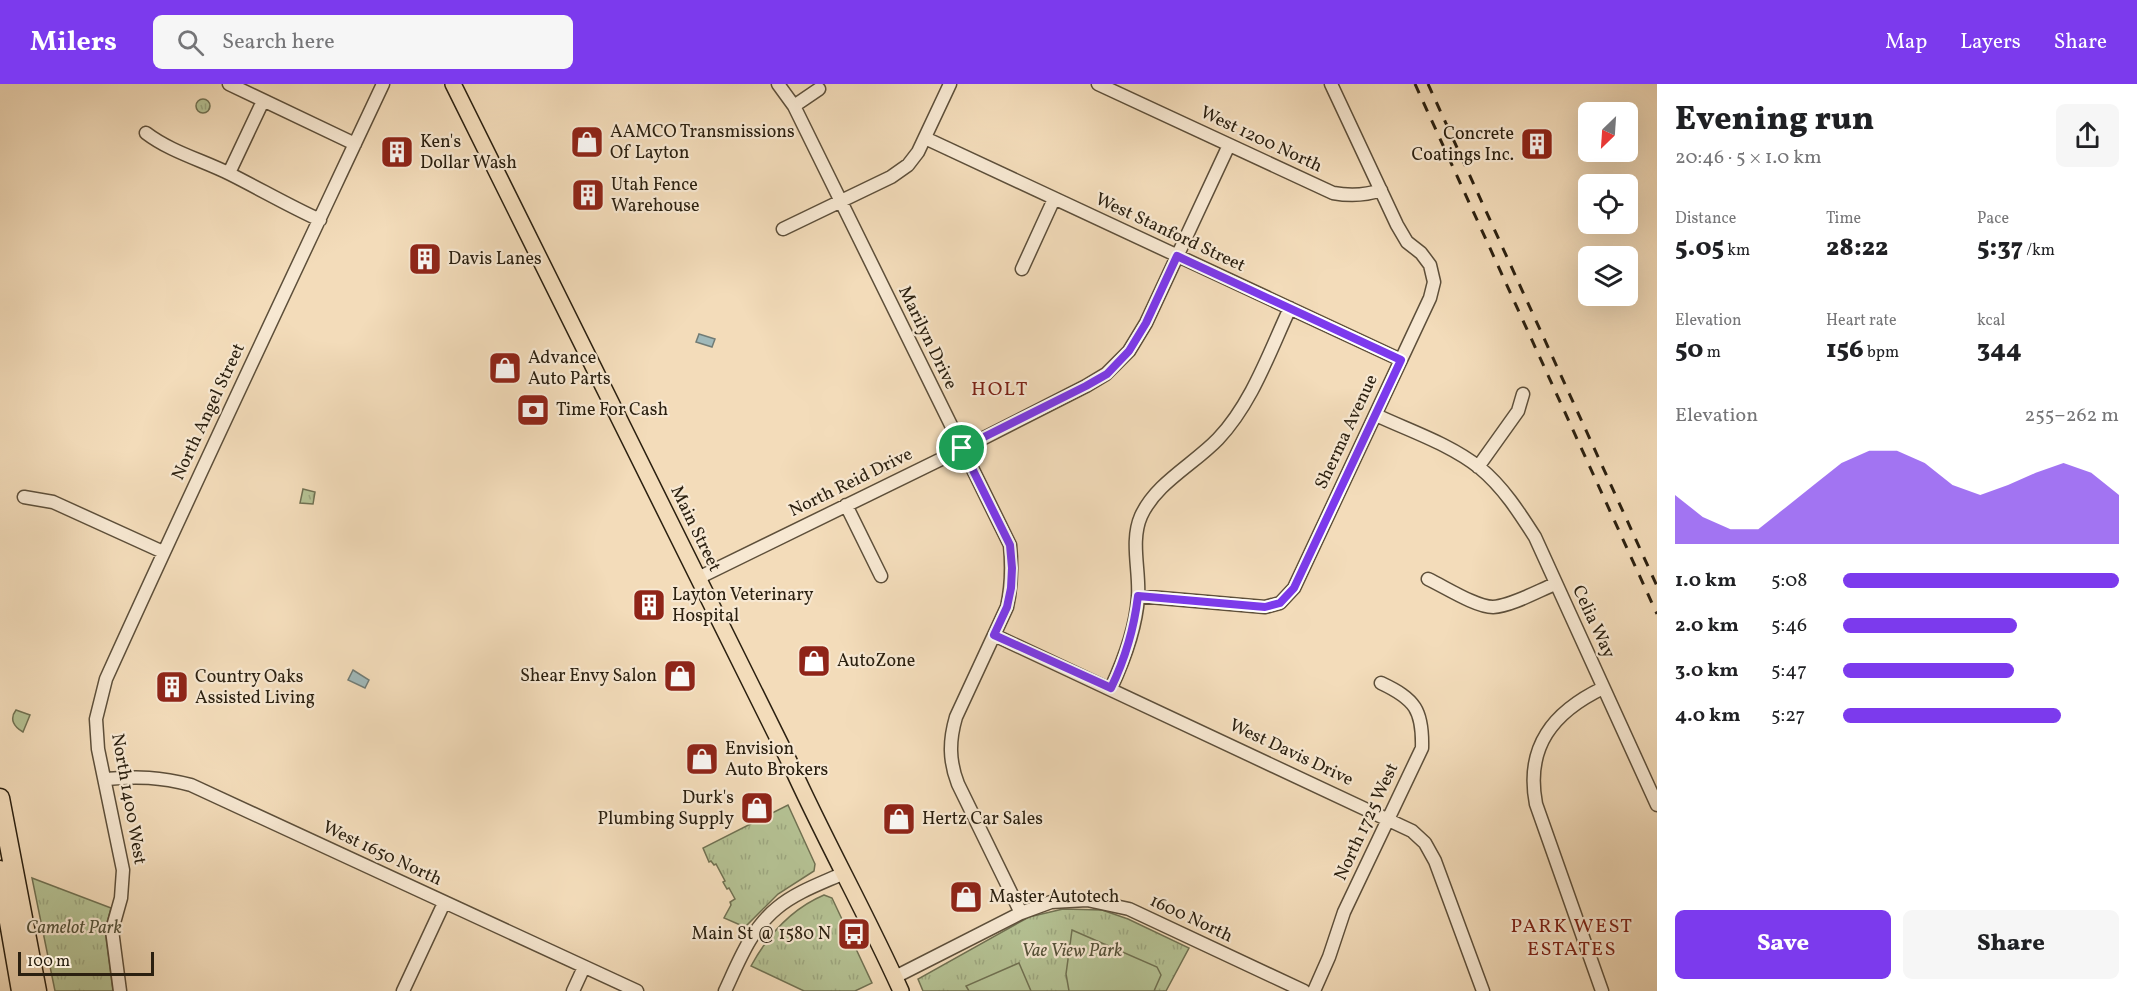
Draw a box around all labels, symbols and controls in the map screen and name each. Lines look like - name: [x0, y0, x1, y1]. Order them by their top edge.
- search box: [153, 15, 573, 69]
- text: Milers: [30, 23, 117, 62]
- icon: search: [174, 26, 207, 59]
- text: Search here: [222, 27, 335, 58]
- text: Map: [1885, 28, 1927, 57]
- text: Layers: [1960, 28, 2021, 57]
- text: Share: [2054, 28, 2107, 57]
- text: Evening run: [1675, 98, 1874, 144]
- street label: West 1200 North: [1196, 101, 1327, 179]
- north arrow: [1578, 102, 1638, 162]
- map controls: [1578, 102, 1638, 306]
- button: share: [2056, 104, 2119, 167]
- place label: AAMCO Transmissions Of Layton: [610, 120, 795, 166]
- place label: Concrete Coatings Inc.: [1412, 122, 1514, 168]
- shop icon: AAMCO Transmissions Of Layton: [569, 124, 605, 160]
- building icon: Concrete Coatings Inc.: [1519, 126, 1555, 162]
- place label: Ken's Dollar Wash: [420, 130, 517, 176]
- building icon: Ken's Dollar Wash: [379, 134, 415, 170]
- text: 20:46 · 5 × 1.0 km: [1675, 144, 1822, 172]
- place label: Utah Fence Warehouse: [611, 173, 700, 219]
- button: locate: [1578, 174, 1638, 234]
- building icon: Utah Fence Warehouse: [570, 177, 606, 213]
- street label: West Stanford Street: [1091, 187, 1249, 279]
- text: Distance: [1675, 208, 1736, 230]
- text: Time: [1826, 208, 1861, 230]
- text: Pace: [1977, 208, 2009, 230]
- text: 5.05: [1675, 230, 1724, 266]
- text: 28:22: [1826, 230, 1888, 266]
- text: 5:37: [1977, 230, 2023, 266]
- text: km: [1724, 240, 1750, 262]
- text: /km: [2023, 240, 2055, 262]
- building icon: Davis Lanes: [407, 241, 443, 277]
- button: layers: [1578, 246, 1638, 306]
- place label: Davis Lanes: [448, 247, 542, 272]
- street label: Marilyn Drive: [891, 282, 963, 394]
- text: Elevation: [1675, 310, 1742, 332]
- text: Heart rate: [1826, 310, 1897, 332]
- text: kcal: [1977, 310, 2005, 332]
- text: 50: [1675, 332, 1704, 368]
- text: 156: [1826, 332, 1864, 368]
- text: 344: [1977, 332, 2022, 368]
- street label: North Angel Street: [166, 339, 252, 485]
- text: m: [1704, 342, 1721, 364]
- text: bpm: [1864, 342, 1899, 364]
- place label: Advance Auto Parts: [528, 346, 611, 392]
- shop icon: Advance Auto Parts: [487, 350, 523, 386]
- street label: Sherma Avenue: [1309, 370, 1385, 494]
- district label: HOLT: [971, 376, 1029, 404]
- bank icon: Time For Cash: [515, 392, 551, 428]
- place label: Time For Cash: [556, 398, 668, 423]
- text: Elevation: [1675, 402, 1758, 430]
- text: 255–262 m: [2024, 402, 2119, 430]
- pin: [936, 422, 987, 473]
- icon: arrive: [945, 431, 978, 464]
- street label: North Reid Drive: [785, 442, 917, 524]
- street label: Main Street: [663, 482, 727, 576]
- text: 1.0 km: [1675, 567, 1737, 595]
- text: 5:08: [1771, 567, 1808, 595]
- street label: Celia Way: [1565, 581, 1621, 663]
- place label: Layton Veterinary Hospital: [672, 583, 814, 629]
- building icon: Layton Veterinary Hospital: [631, 587, 667, 623]
- text: 2.0 km: [1675, 612, 1739, 640]
- text: 5:46: [1771, 612, 1807, 640]
- shop icon: AutoZone: [796, 643, 832, 679]
- place label: AutoZone: [837, 649, 915, 674]
- text: 3.0 km: [1675, 657, 1739, 685]
- text: 5:47: [1771, 657, 1807, 685]
- shop icon: Shear Envy Salon: [662, 658, 698, 694]
- place label: Shear Envy Salon: [520, 664, 657, 689]
- place label: Country Oaks Assisted Living: [195, 665, 315, 711]
- building icon: Country Oaks Assisted Living: [154, 669, 190, 705]
- text: 4.0 km: [1675, 702, 1741, 730]
- text: 5:27: [1771, 702, 1805, 730]
- street label: West Davis Drive: [1225, 713, 1357, 793]
- street label: North 1400 West: [104, 731, 152, 867]
- place label: Envision Auto Brokers: [725, 737, 828, 783]
- shop icon: Envision Auto Brokers: [684, 741, 720, 777]
- street label: North 1725 West: [1329, 759, 1405, 885]
- place label: Durk's Plumbing Supply: [598, 786, 734, 832]
- shop icon: Durk's Plumbing Supply: [739, 790, 775, 826]
- shop icon: Hertz Car Sales: [881, 801, 917, 837]
- place label: Hertz Car Sales: [922, 807, 1043, 832]
- street label: West 1650 North: [318, 815, 446, 893]
- shop icon: Master Autotech: [948, 879, 984, 915]
- place label: Master Autotech: [989, 885, 1120, 910]
- street label: 1600 North: [1145, 889, 1237, 949]
- button: Save: [1675, 910, 1891, 979]
- button: Share: [1903, 910, 2119, 979]
- district label: PARK WEST ESTATES: [1511, 913, 1633, 964]
- park label: Camelot Park: [26, 916, 122, 941]
- bus stop icon: Main St @ 1580 N: [836, 916, 872, 952]
- place label: Main St @ 1580 N: [692, 922, 831, 947]
- park label: Vae View Park: [1022, 939, 1122, 964]
- scale bar: [18, 949, 154, 976]
- text: 100 m: [27, 951, 70, 973]

